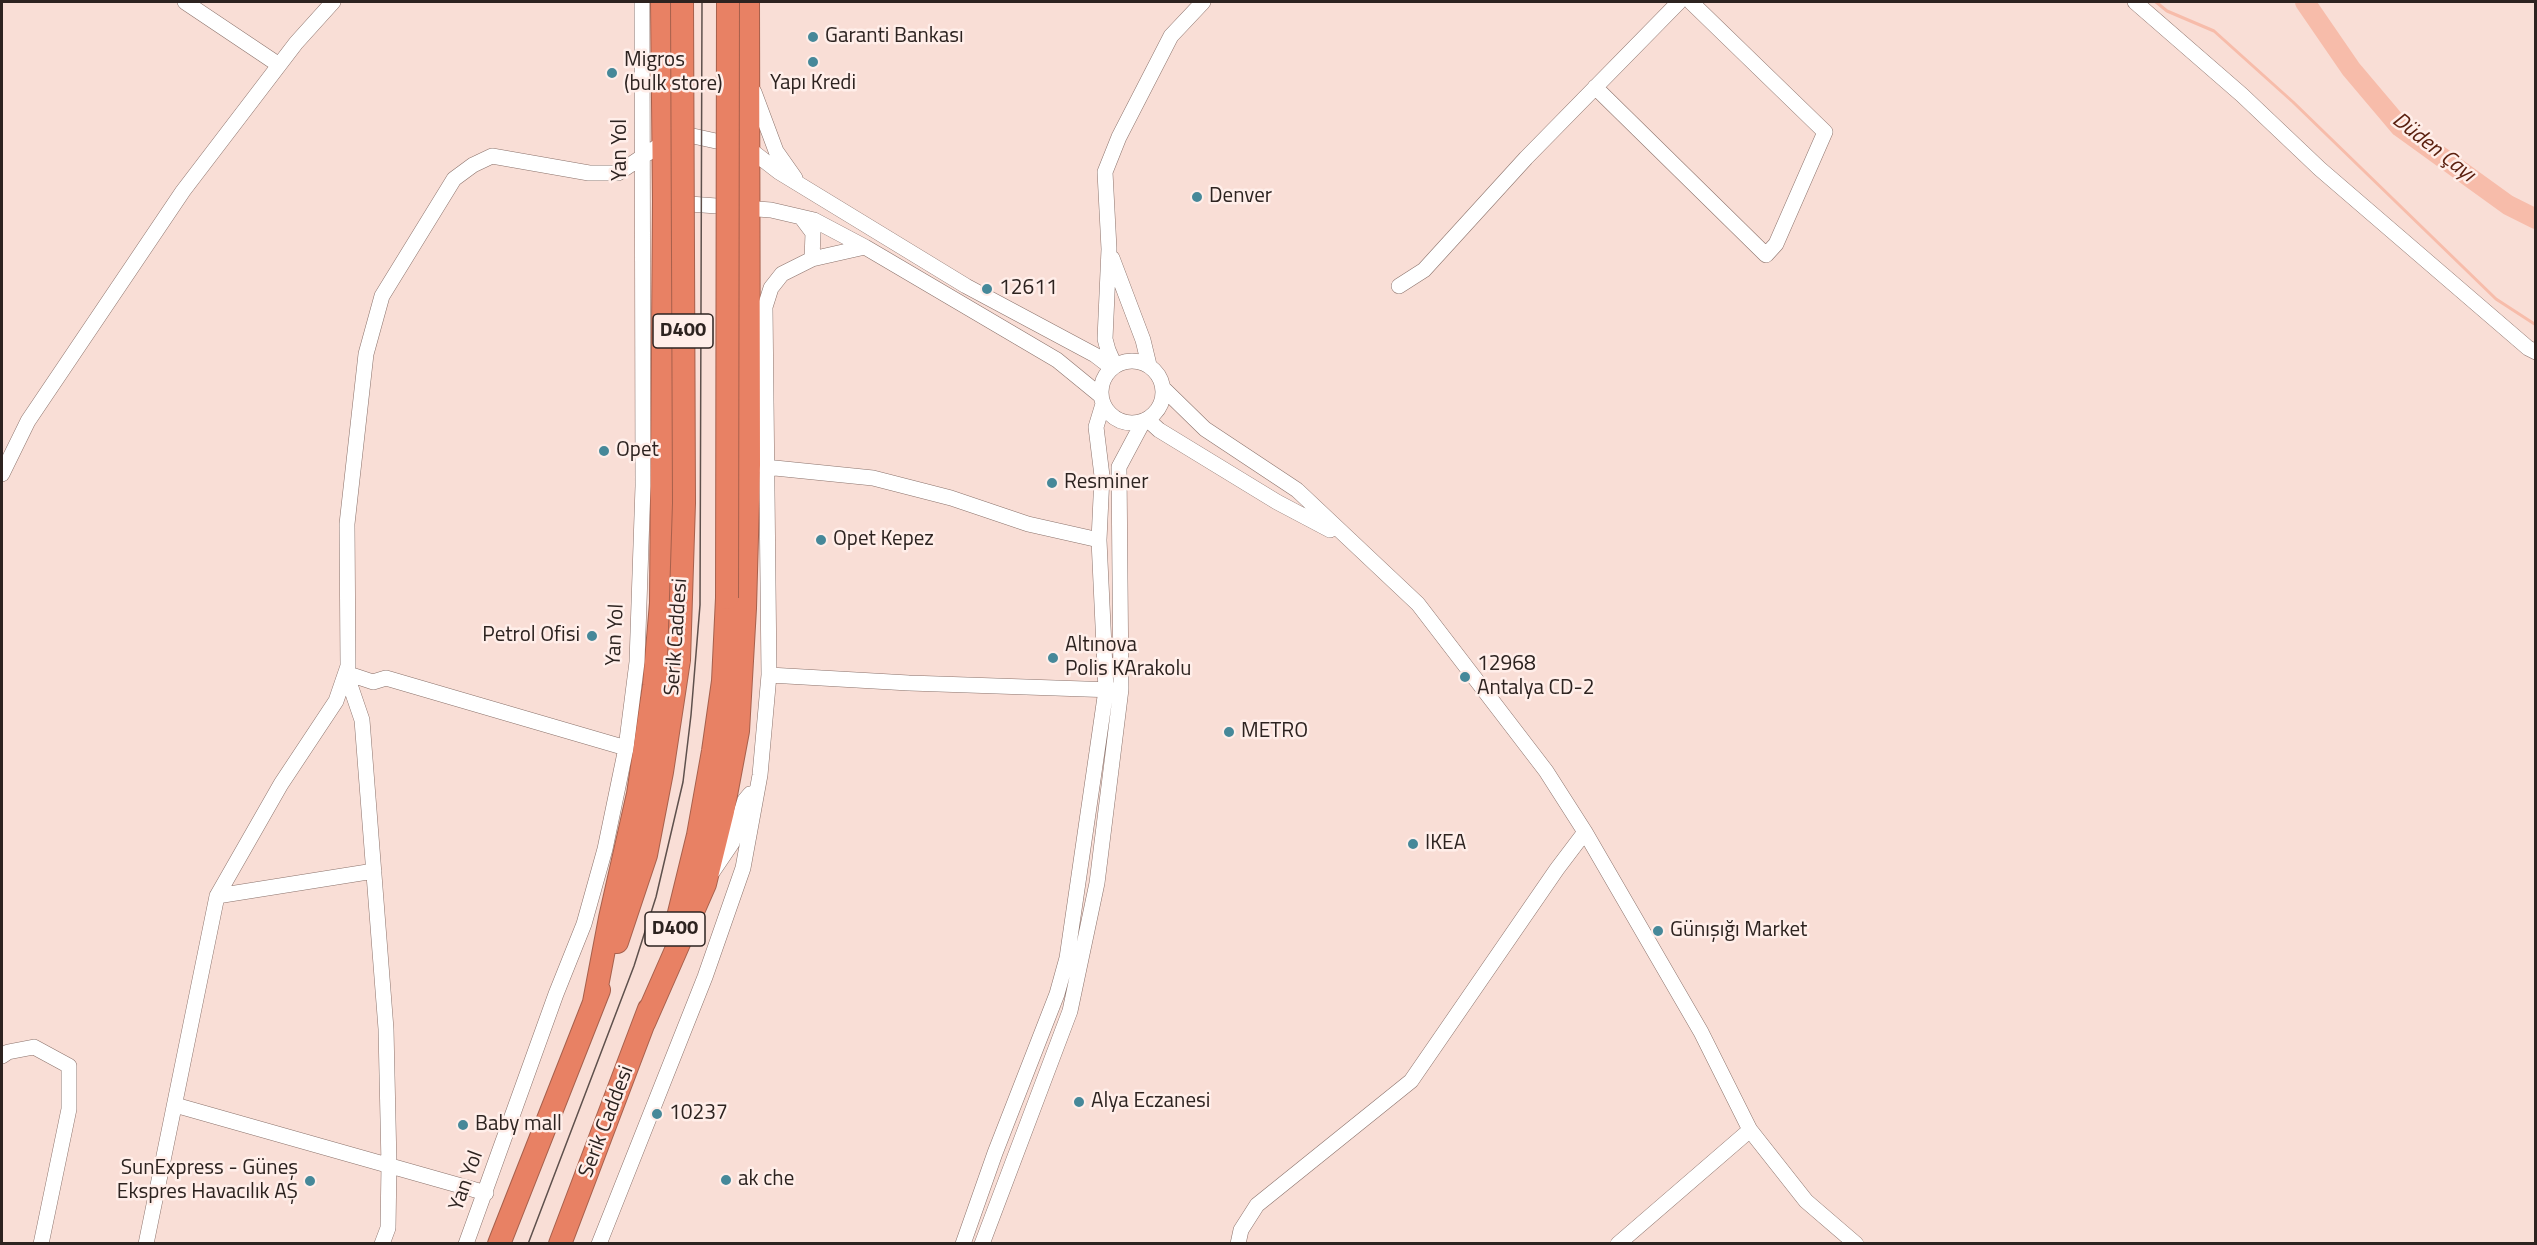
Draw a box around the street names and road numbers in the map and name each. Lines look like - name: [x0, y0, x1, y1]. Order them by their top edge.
- street label: Yan Yol: [608, 119, 634, 181]
- road number: D400: [653, 314, 713, 348]
- street label: Serik Caddesi: [660, 577, 694, 697]
- street label: Yan Yol: [602, 603, 630, 667]
- road number: D400: [645, 912, 705, 946]
- street label: Serik Caddesi: [574, 1063, 640, 1181]
- street label: Yan Yol: [445, 1148, 489, 1214]

